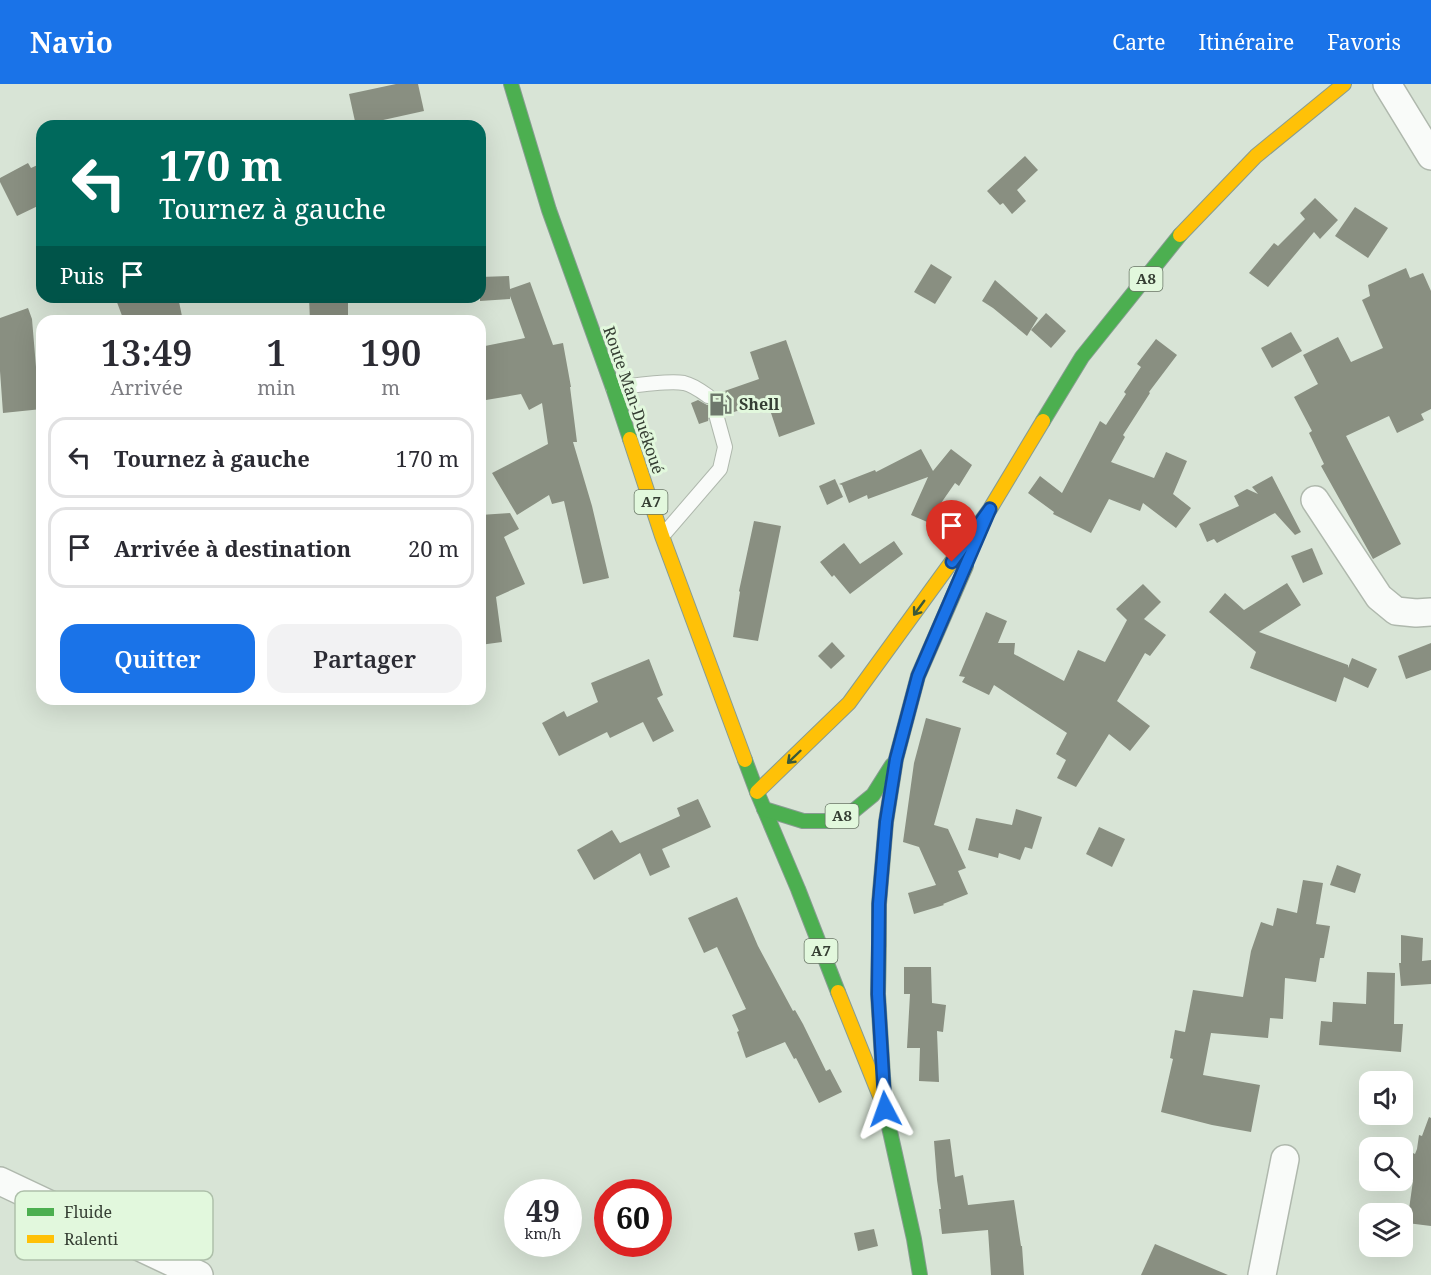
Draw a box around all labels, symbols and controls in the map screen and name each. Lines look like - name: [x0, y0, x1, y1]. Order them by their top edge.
- text: Navio: [30, 23, 113, 61]
- text: Carte: [1112, 28, 1166, 56]
- text: Itinéraire: [1199, 28, 1294, 56]
- text: Favoris: [1327, 28, 1401, 56]
- text: 170 m: [159, 136, 283, 193]
- icon: left: [60, 144, 138, 222]
- text: Tournez à gauche: [159, 190, 386, 227]
- icon: arrive: [116, 258, 149, 291]
- text: Puis: [60, 260, 104, 290]
- road number: A8: [1130, 267, 1162, 291]
- street label: Route Man-Duékoué: [598, 323, 670, 477]
- text: 13:49: [101, 328, 193, 377]
- text: 1: [266, 328, 287, 377]
- text: 190: [360, 328, 421, 377]
- text: Arrivée: [111, 374, 183, 401]
- text: min: [257, 374, 296, 401]
- text: m: [381, 374, 400, 401]
- fuel station icon: Shell: [708, 391, 734, 417]
- place label: Shell: [739, 393, 780, 415]
- icon: left: [63, 441, 96, 474]
- text: Tournez à gauche: [114, 443, 310, 473]
- text: 170 m: [396, 443, 459, 473]
- road number: A7: [634, 490, 668, 514]
- pin: [926, 500, 977, 562]
- icon: arrive: [935, 509, 968, 542]
- icon: arrive: [63, 531, 96, 564]
- text: Arrivée à destination: [114, 533, 351, 563]
- text: 20 m: [408, 533, 459, 563]
- one-way arrow: [913, 599, 925, 615]
- button: Quitter: [60, 624, 255, 693]
- button: Partager: [267, 624, 462, 693]
- one-way arrow: [787, 749, 802, 764]
- road number: A8: [826, 804, 858, 828]
- road number: A7: [804, 939, 838, 963]
- map controls: [1359, 1071, 1413, 1257]
- button: sound: [1359, 1071, 1413, 1125]
- position arrow: [853, 1077, 917, 1141]
- button: search: [1359, 1137, 1413, 1191]
- speed limit sign: 60: [594, 1179, 672, 1257]
- text: 49: [526, 1190, 560, 1231]
- legend: [15, 1191, 213, 1260]
- text: Fluide: [64, 1201, 112, 1223]
- button: layers: [1359, 1203, 1413, 1257]
- text: km/h: [525, 1223, 561, 1243]
- text: Ralenti: [64, 1228, 118, 1250]

